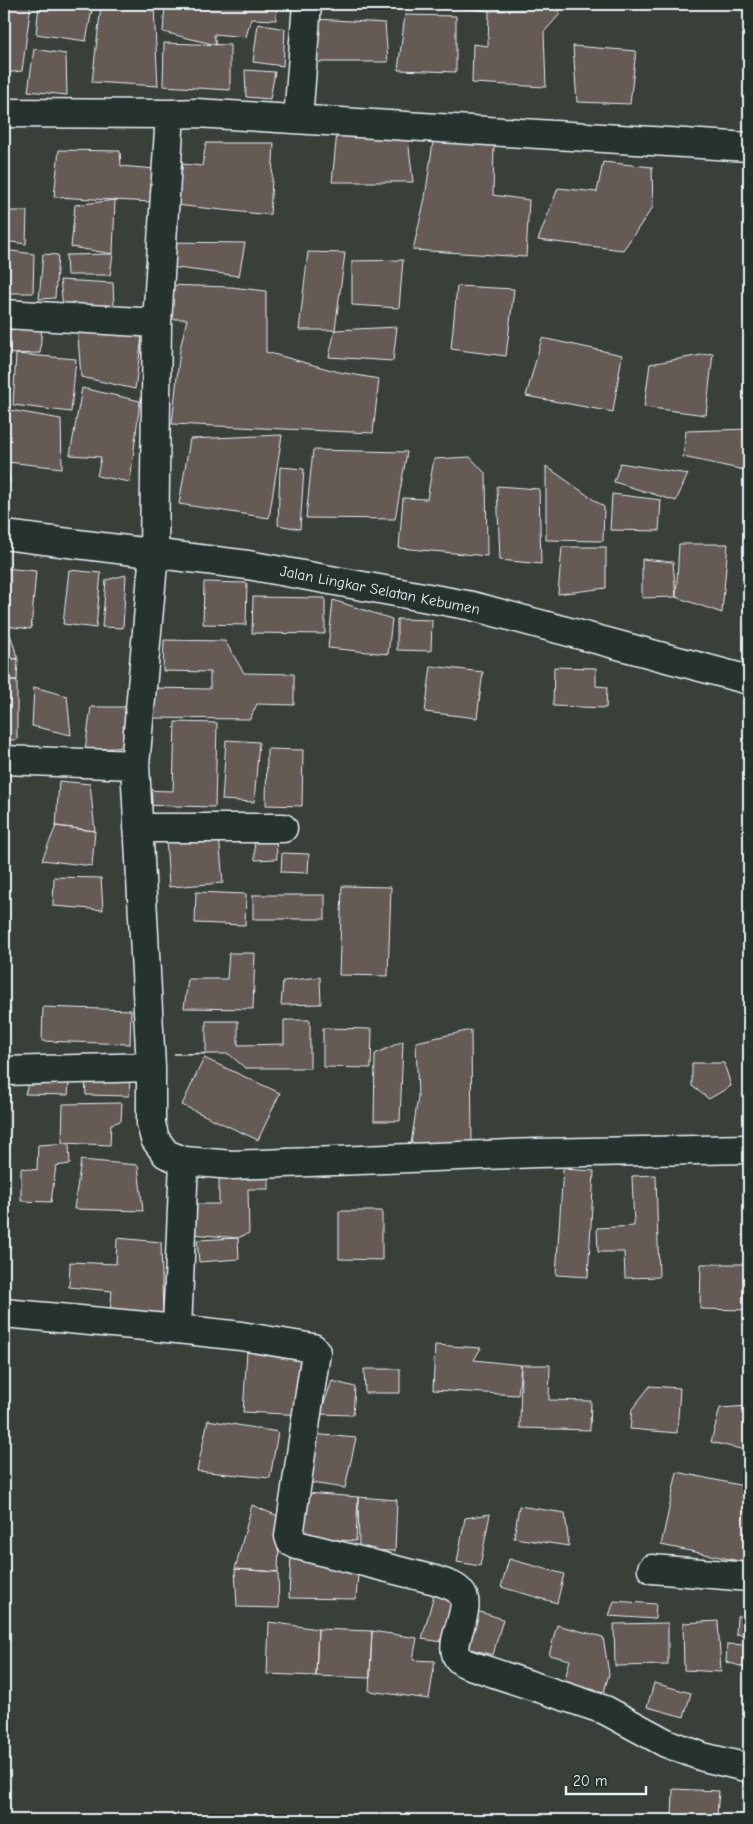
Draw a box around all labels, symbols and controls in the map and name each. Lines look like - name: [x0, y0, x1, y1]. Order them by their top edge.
- street label: Jalan Lingkar Selatan Kebumen: [279, 562, 481, 618]
- scale bar: [566, 1764, 646, 1796]
- text: 20 m: [573, 1772, 607, 1790]

